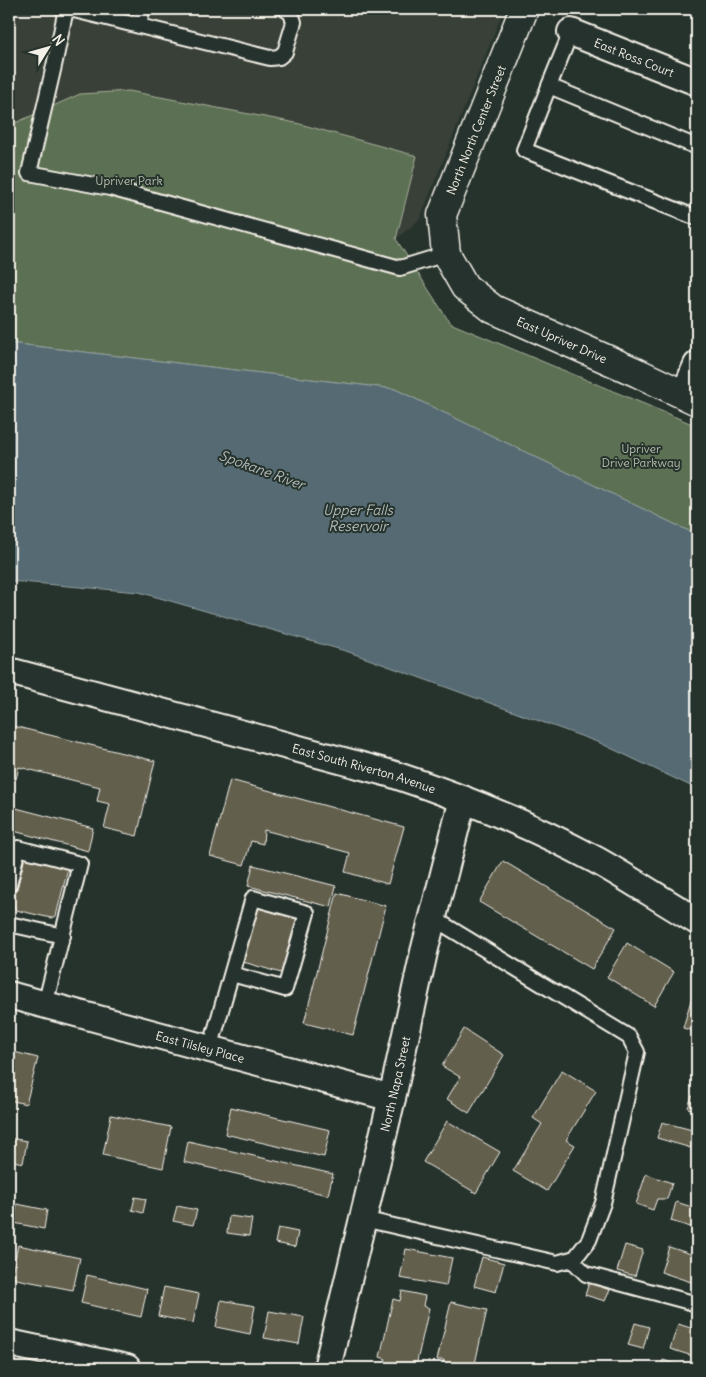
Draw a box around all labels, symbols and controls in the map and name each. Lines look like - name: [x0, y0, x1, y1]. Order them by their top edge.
- north arrow: [22, 22, 72, 72]
- text: N: [48, 31, 68, 49]
- street label: East Ross Court: [592, 34, 676, 80]
- street label: North North Center Street: [443, 63, 509, 197]
- park label: Upriver Park: [95, 173, 163, 188]
- street label: East Upriver Drive: [514, 313, 609, 366]
- park label: Upriver Drive Parkway: [601, 441, 681, 470]
- water label: Spokane River: [217, 446, 309, 495]
- water label: Upper Falls Reservoir: [323, 501, 395, 535]
- street label: East South Riverton Avenue: [291, 740, 438, 796]
- street label: East Tilsley Place: [154, 1027, 246, 1066]
- street label: North Napa Street: [377, 1035, 413, 1133]

